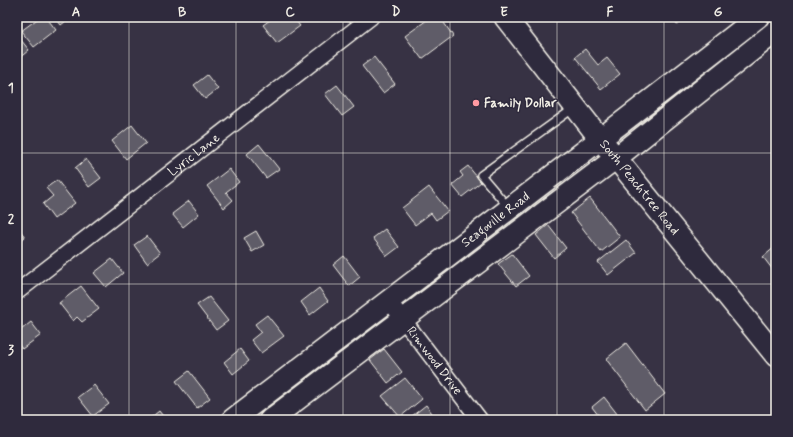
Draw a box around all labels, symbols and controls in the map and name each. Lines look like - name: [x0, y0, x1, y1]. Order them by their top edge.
- text: A: [72, 4, 80, 21]
- text: B: [178, 4, 187, 21]
- text: C: [285, 4, 295, 21]
- text: D: [392, 4, 401, 21]
- text: E: [500, 4, 508, 21]
- text: F: [607, 4, 614, 21]
- text: G: [714, 4, 723, 21]
- text: 1: [8, 80, 14, 97]
- place label: Family Dollar: [484, 95, 557, 112]
- marker: Family Dollar: [471, 98, 481, 108]
- street label: Lyric Lane: [164, 129, 223, 180]
- street label: South Peachtree Road: [596, 136, 683, 238]
- street label: Seagoville Road: [458, 188, 533, 251]
- text: 2: [8, 211, 15, 228]
- street label: Rimwood Drive: [403, 323, 466, 398]
- text: 3: [8, 342, 14, 359]

